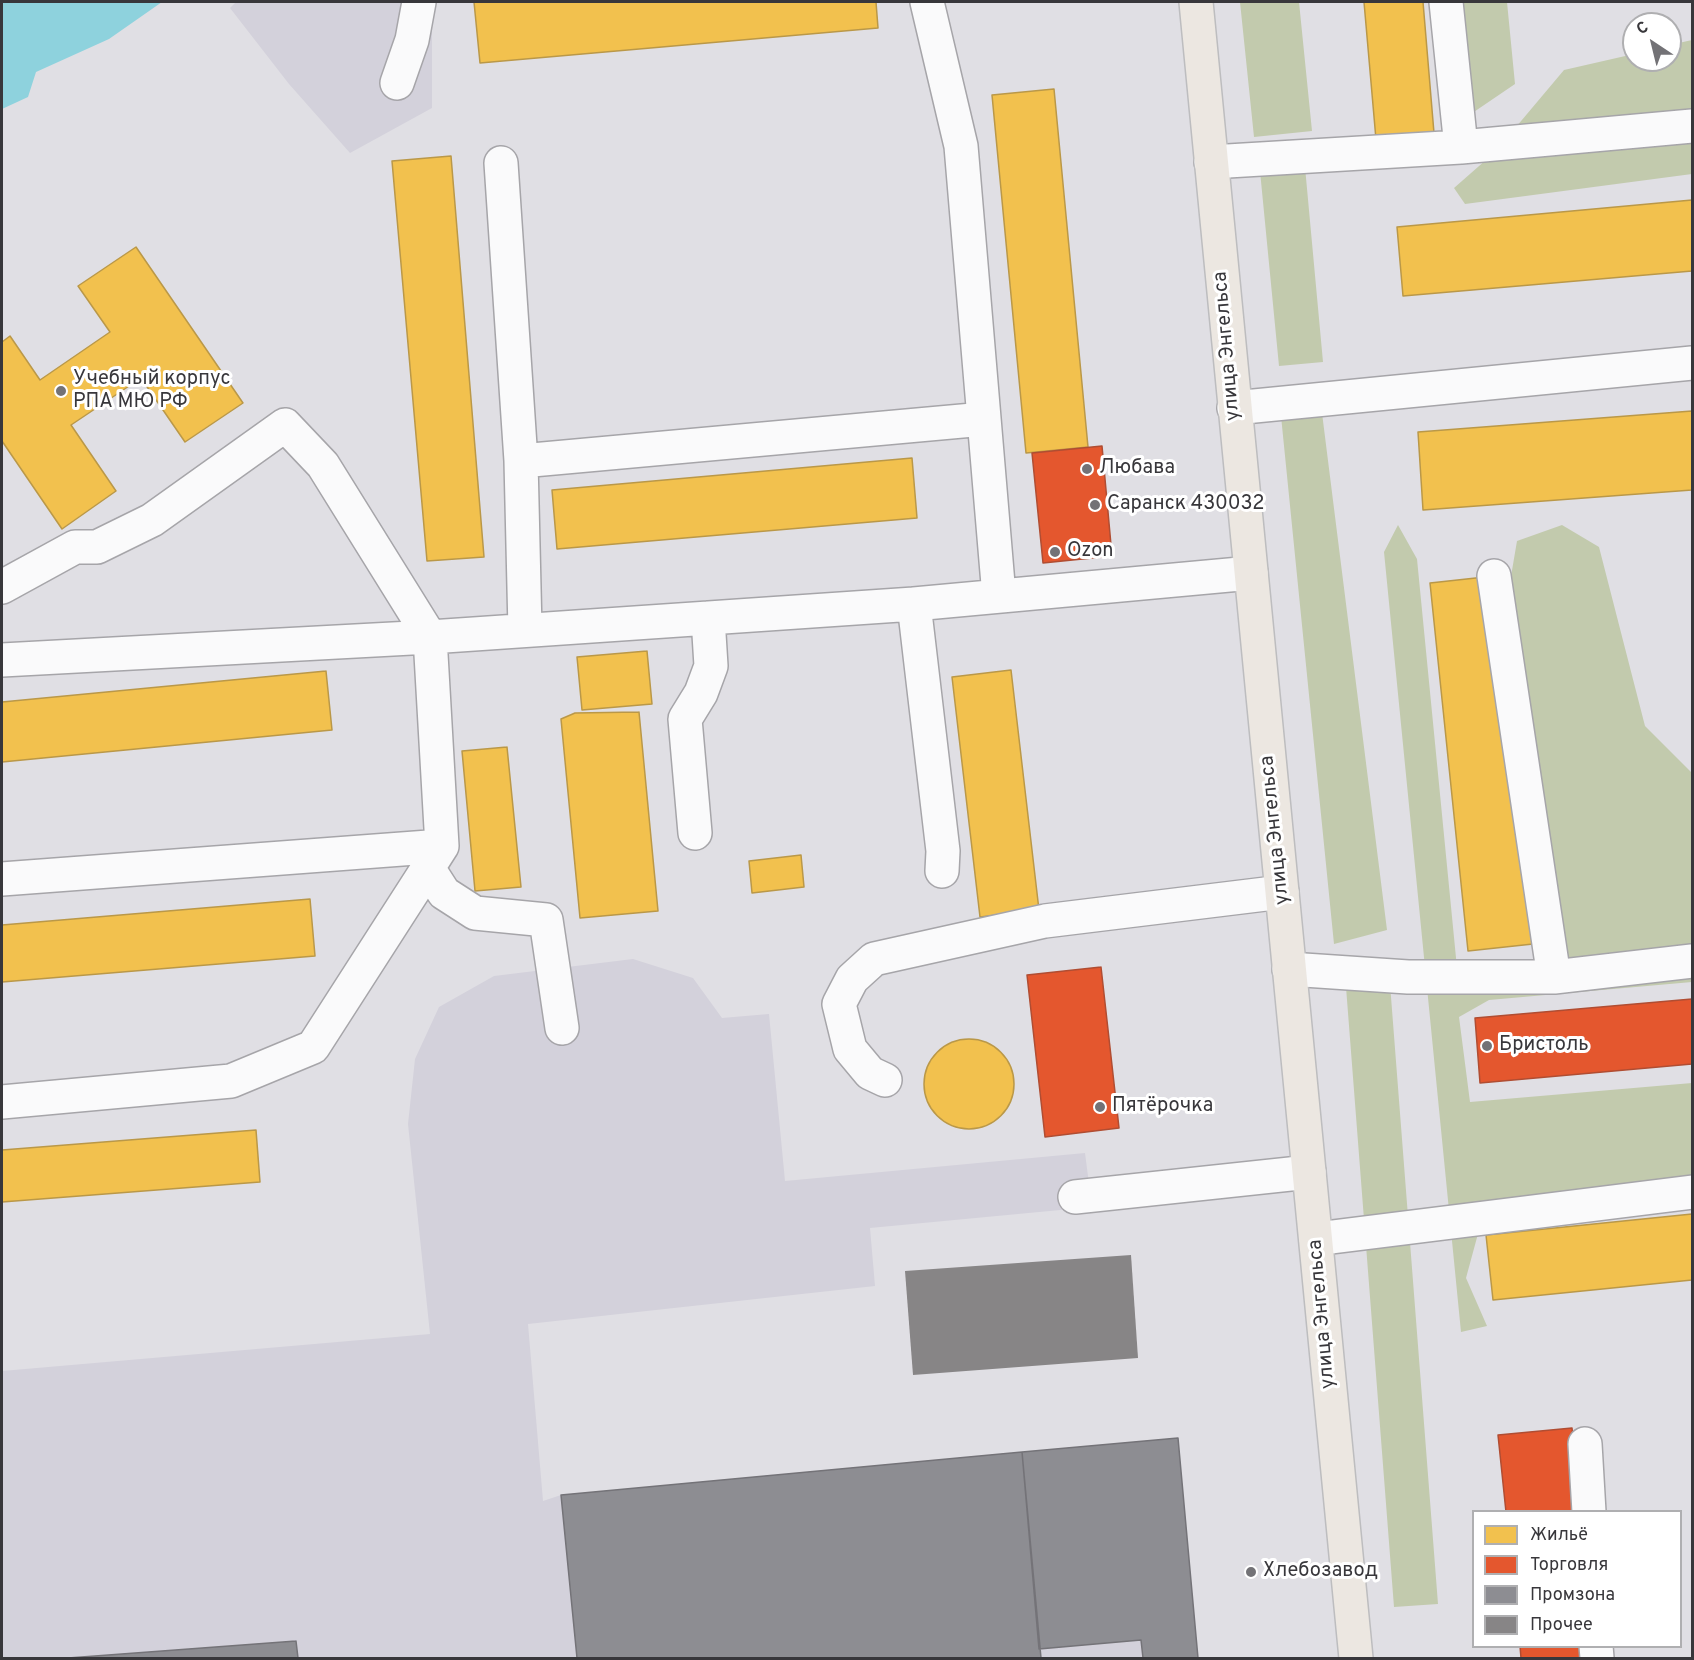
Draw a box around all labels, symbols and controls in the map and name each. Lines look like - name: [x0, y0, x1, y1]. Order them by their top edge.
- north arrow: [1622, 12, 1682, 72]
- text: С: [1633, 18, 1653, 40]
- street label: улица Энгельса: [1210, 270, 1246, 422]
- place label: Учебный корпус РПА МЮ РФ: [73, 368, 230, 415]
- marker: Учебный корпус РПА МЮ РФ: [54, 384, 68, 398]
- place label: Любава: [1099, 457, 1175, 481]
- marker: Любава: [1080, 462, 1094, 476]
- place label: Саранск 430032: [1107, 493, 1264, 517]
- marker: Саранск 430032: [1088, 498, 1102, 512]
- place label: Ozon: [1067, 540, 1113, 564]
- marker: Ozon: [1048, 545, 1062, 559]
- street label: улица Энгельса: [1256, 754, 1296, 906]
- place label: Бристоль: [1499, 1034, 1589, 1058]
- marker: Бристоль: [1480, 1039, 1494, 1053]
- place label: Пятёрочка: [1112, 1095, 1213, 1119]
- marker: Пятёрочка: [1093, 1100, 1107, 1114]
- street label: улица Энгельса: [1305, 1238, 1341, 1390]
- legend: [1472, 1510, 1682, 1648]
- text: Жильё: [1530, 1524, 1588, 1547]
- text: Торговля: [1530, 1554, 1608, 1577]
- place label: Хлебозавод: [1263, 1560, 1378, 1584]
- marker: Хлебозавод: [1244, 1565, 1258, 1579]
- text: Промзона: [1530, 1584, 1615, 1607]
- text: Прочее: [1530, 1614, 1593, 1637]

